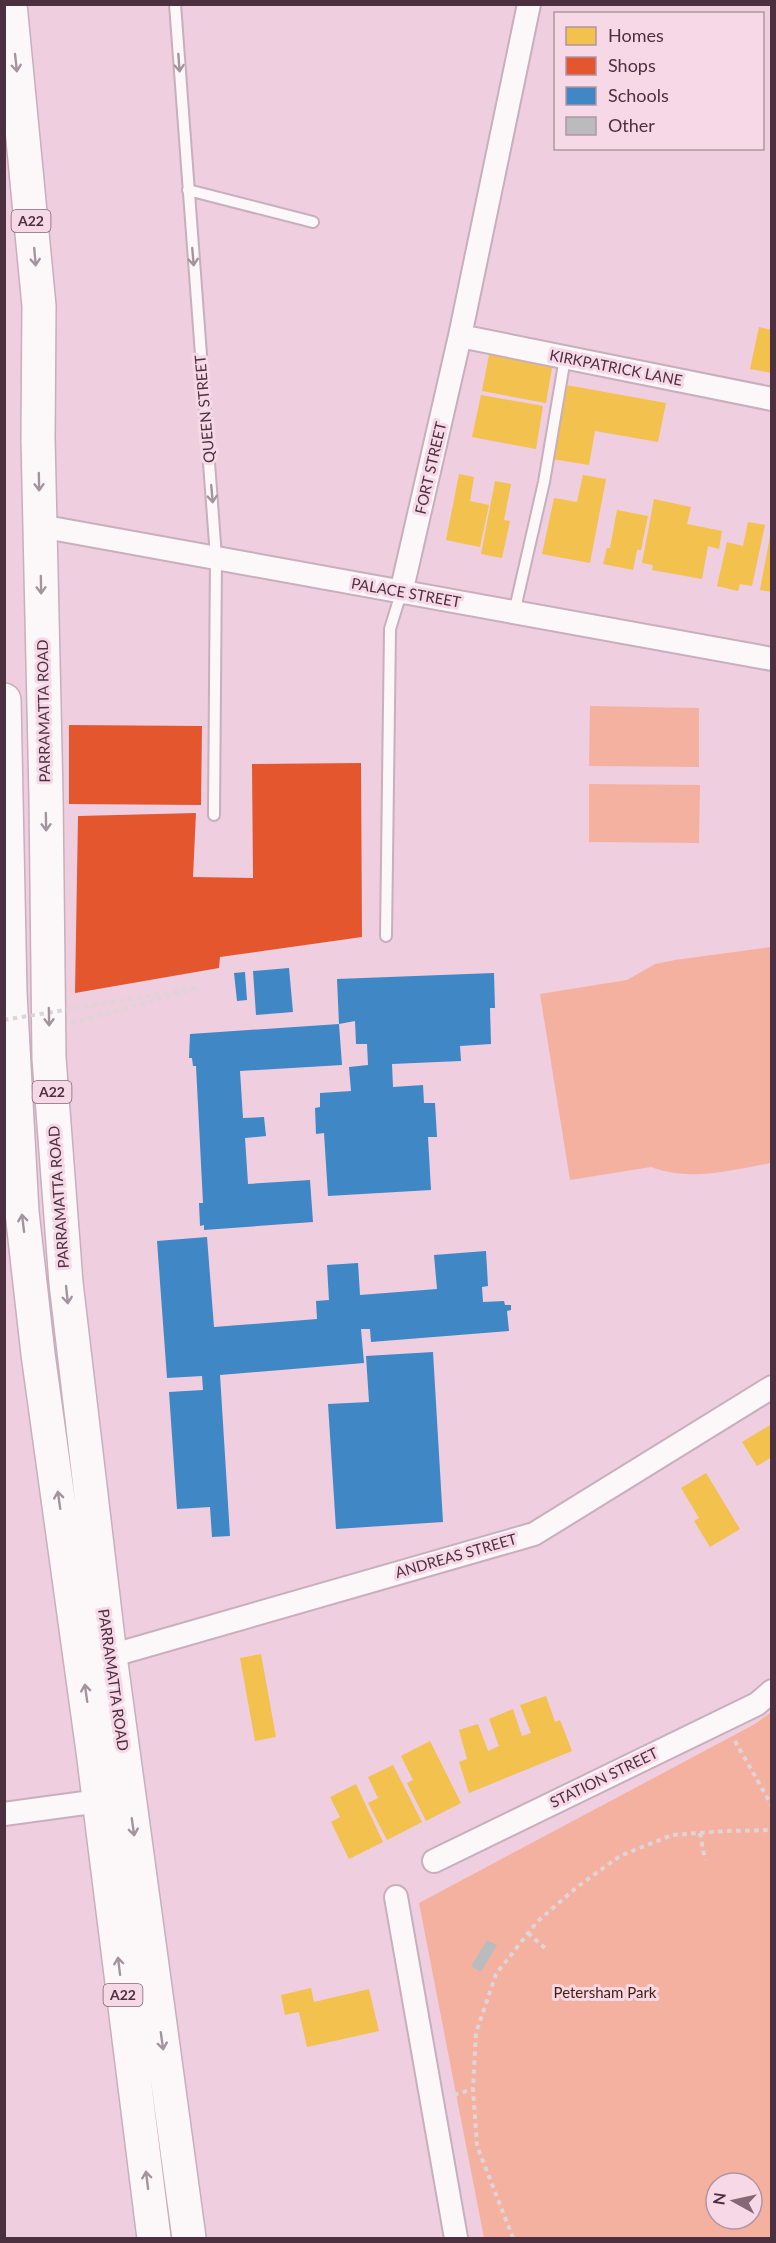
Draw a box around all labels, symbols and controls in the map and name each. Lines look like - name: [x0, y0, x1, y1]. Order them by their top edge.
- legend: [554, 12, 764, 150]
- text: Homes: [608, 24, 664, 46]
- one-way arrow: [11, 52, 22, 72]
- one-way arrow: [174, 52, 185, 72]
- text: Shops: [608, 54, 656, 76]
- text: Schools: [608, 84, 669, 106]
- text: Other: [608, 114, 655, 136]
- road number: A22: [12, 210, 51, 232]
- one-way arrow: [30, 246, 41, 266]
- one-way arrow: [188, 247, 199, 267]
- street label: KIRKPATRICK LANE: [548, 345, 684, 389]
- street label: QUEEN STREET: [190, 354, 218, 464]
- street label: FORT STREET: [411, 420, 449, 516]
- one-way arrow: [33, 472, 45, 492]
- one-way arrow: [207, 483, 218, 503]
- one-way arrow: [36, 574, 47, 594]
- street label: PALACE STREET: [350, 574, 463, 611]
- street label: PARRAMATTA ROAD: [33, 639, 53, 783]
- one-way arrow: [41, 811, 52, 831]
- one-way arrow: [43, 1006, 54, 1026]
- road number: A22: [32, 1081, 72, 1103]
- street label: PARRAMATTA ROAD: [44, 1125, 72, 1269]
- one-way arrow: [18, 1214, 29, 1234]
- one-way arrow: [62, 1284, 73, 1304]
- one-way arrow: [53, 1490, 64, 1510]
- street label: ANDREAS STREET: [393, 1529, 519, 1581]
- street label: PARRAMATTA ROAD: [95, 1608, 133, 1752]
- one-way arrow: [80, 1684, 91, 1703]
- street label: STATION STREET: [547, 1743, 661, 1811]
- one-way arrow: [128, 1816, 139, 1836]
- one-way arrow: [114, 1957, 125, 1977]
- park label: Petersham Park: [554, 1983, 657, 2001]
- road number: A22: [104, 1984, 142, 2006]
- one-way arrow: [157, 2030, 168, 2050]
- one-way arrow: [141, 2171, 152, 2191]
- north arrow: [704, 2171, 764, 2231]
- text: N: [708, 2191, 729, 2206]

